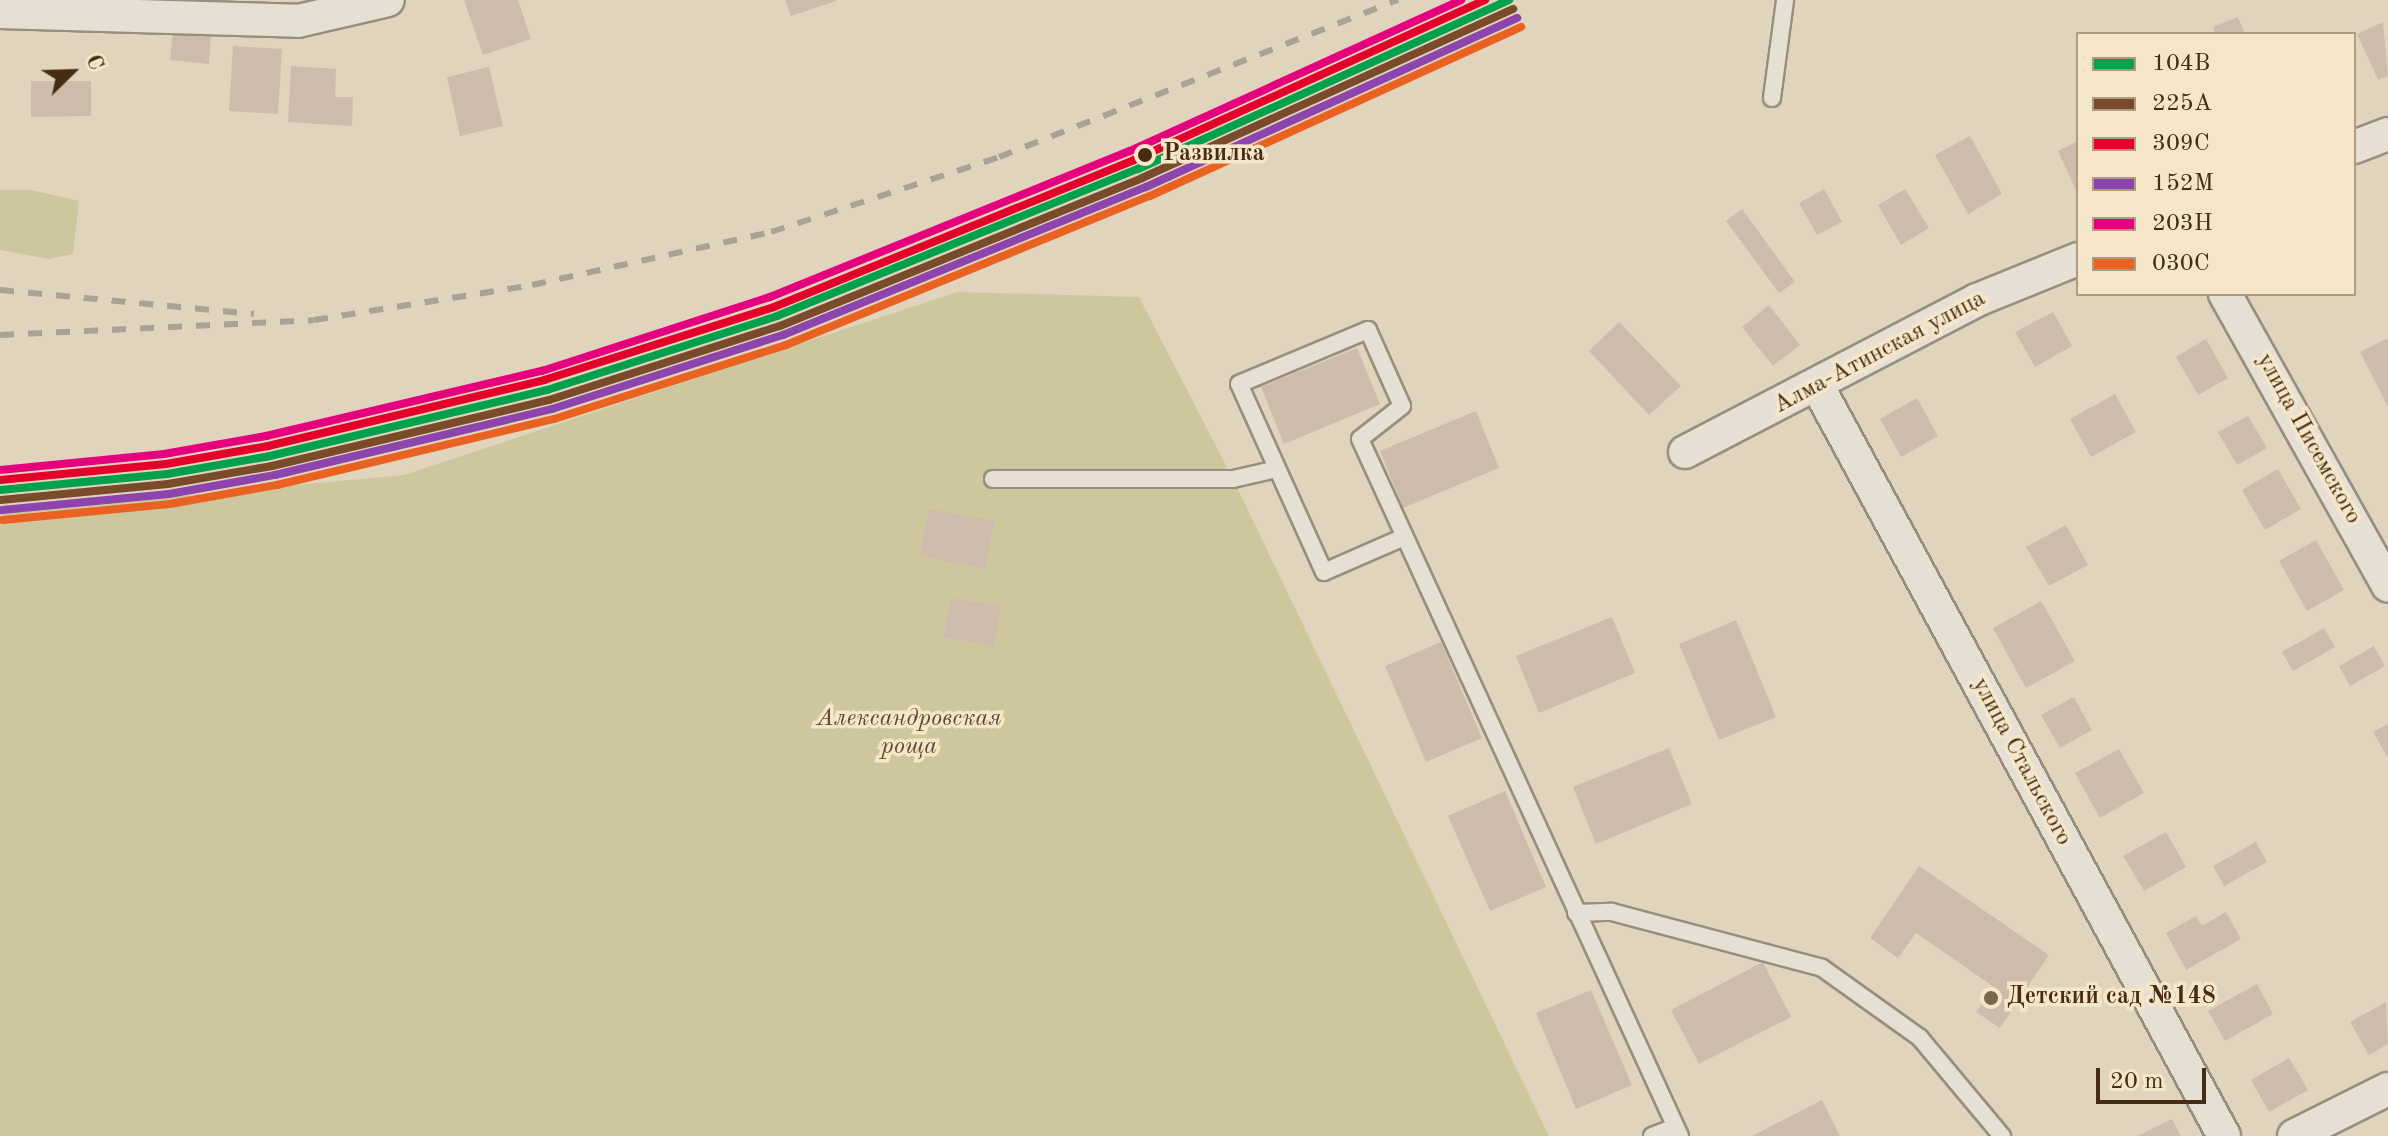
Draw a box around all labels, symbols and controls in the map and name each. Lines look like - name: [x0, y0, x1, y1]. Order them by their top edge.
- north arrow: [32, 32, 112, 112]
- legend: [2076, 32, 2356, 296]
- text: С: [81, 52, 107, 74]
- text: 104В: [2152, 52, 2210, 76]
- text: 225А: [2152, 92, 2212, 116]
- text: 309С: [2152, 132, 2210, 156]
- place label: Развилка: [1163, 141, 1265, 169]
- marker: Развилка: [1134, 144, 1156, 166]
- text: 152М: [2152, 172, 2214, 196]
- text: 203Н: [2152, 212, 2213, 236]
- text: 030C: [2152, 252, 2210, 276]
- street label: Алма-Атинская улица: [1769, 285, 1991, 421]
- street label: улица Писемского: [2249, 349, 2367, 529]
- street label: улица Стальского: [1965, 673, 2077, 851]
- park label: Александровская роща: [817, 706, 1001, 762]
- place label: Детский сад №148: [2007, 984, 2216, 1012]
- marker: Детский сад №148: [1982, 989, 2000, 1007]
- scale bar: [2100, 1052, 2210, 1102]
- text: 20 m: [2110, 1070, 2164, 1094]

